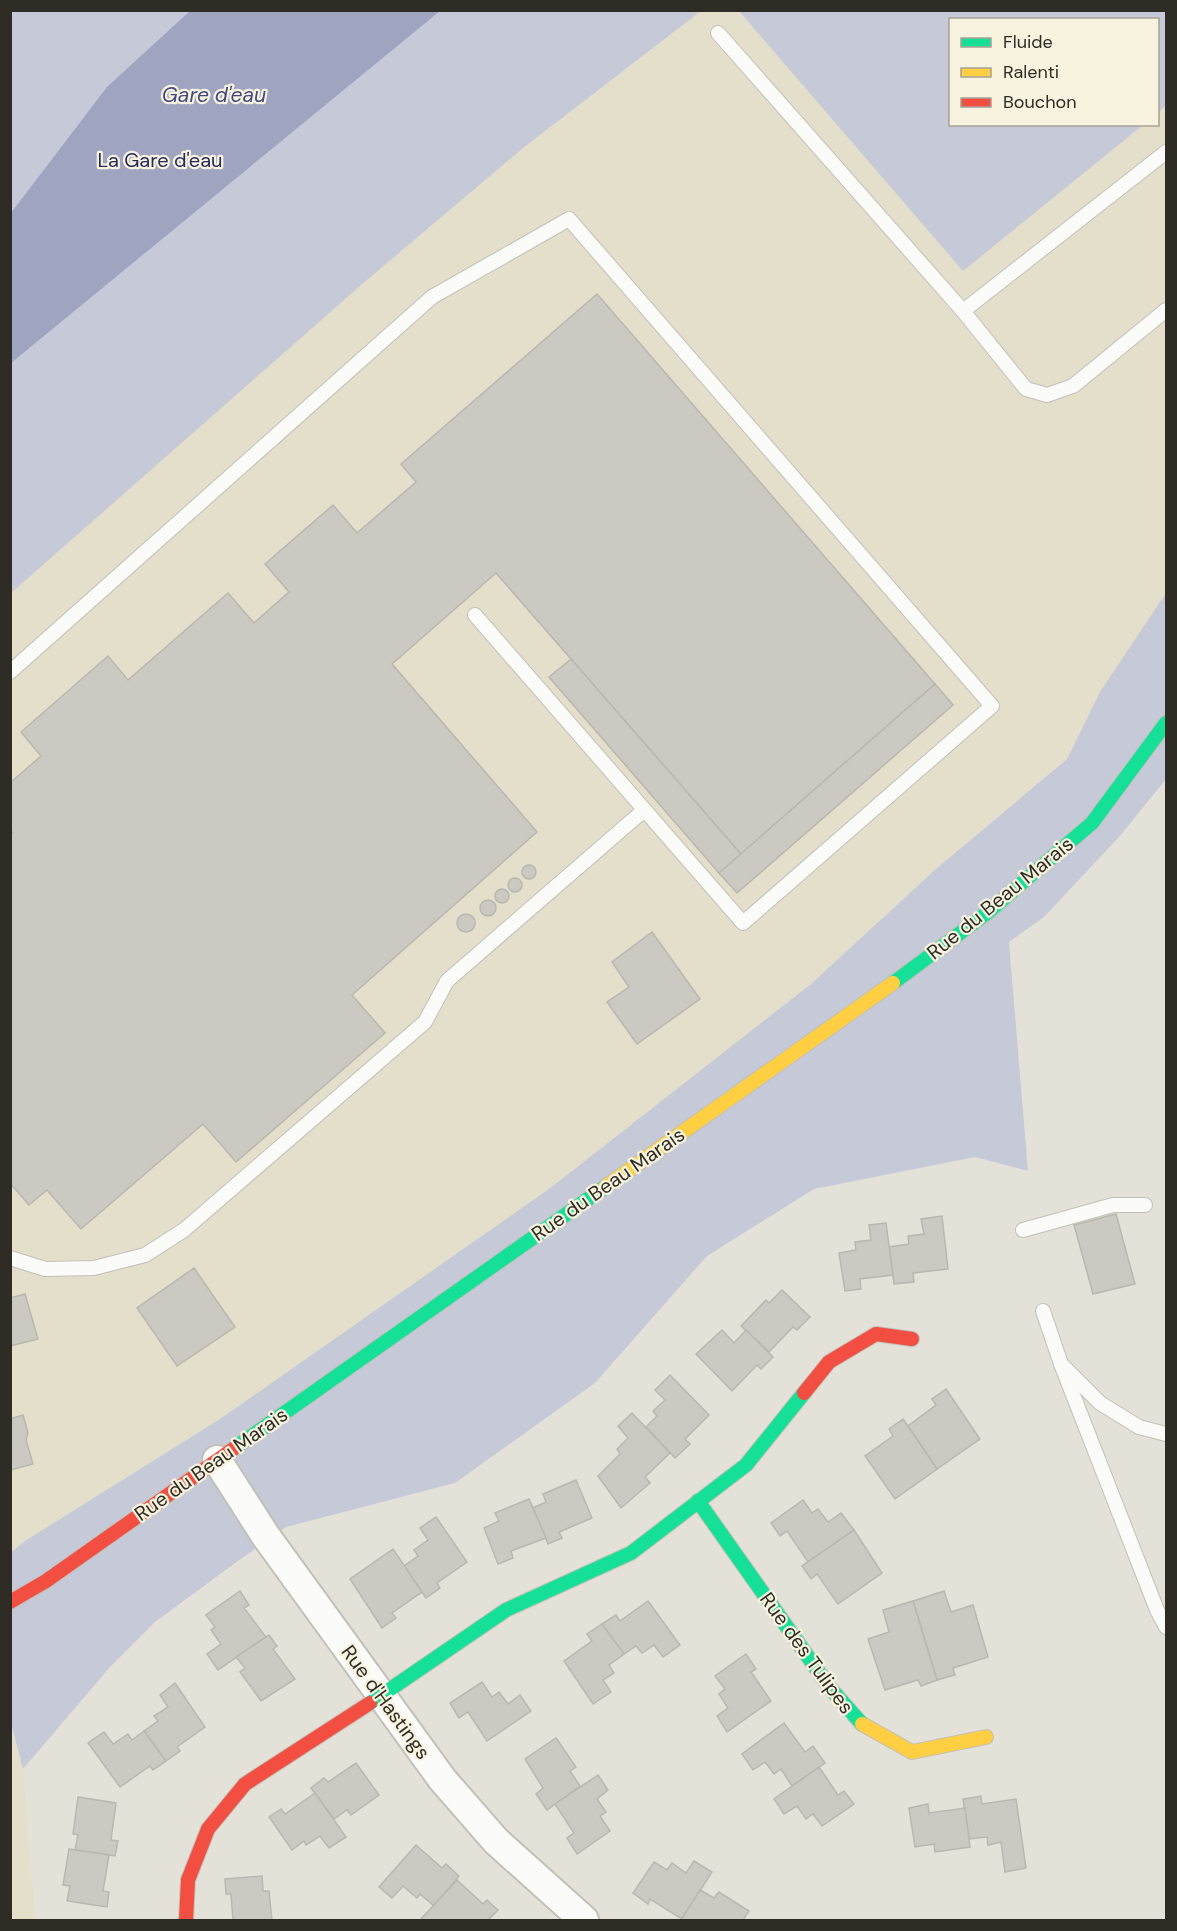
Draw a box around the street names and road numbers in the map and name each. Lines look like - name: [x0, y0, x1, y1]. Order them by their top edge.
- street label: Rue du Beau Marais: [921, 831, 1079, 965]
- street label: Rue du Beau Marais: [526, 1121, 690, 1247]
- street label: Rue du Beau Marais: [129, 1401, 293, 1527]
- street label: Rue des Tulipes: [754, 1587, 860, 1719]
- street label: Rue d'Hastings: [336, 1640, 436, 1764]

